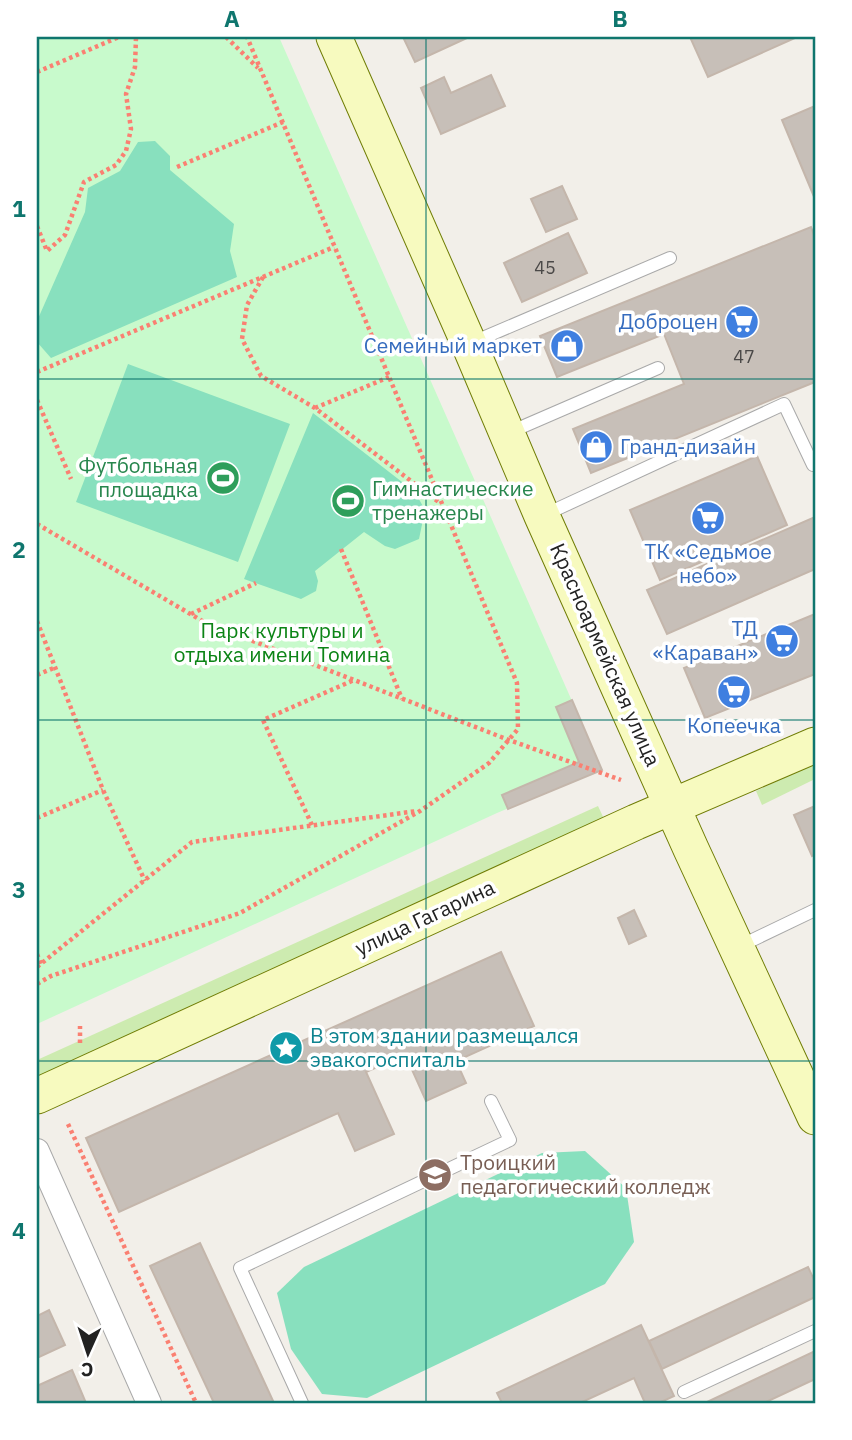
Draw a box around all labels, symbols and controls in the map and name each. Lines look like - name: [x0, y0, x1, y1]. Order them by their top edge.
- text: A: [224, 3, 240, 33]
- text: B: [612, 3, 628, 33]
- text: 1: [12, 193, 26, 223]
- house number: 45: [534, 256, 556, 279]
- supermarket icon: Доброцен: [723, 303, 761, 341]
- place label: Доброцен: [619, 307, 718, 335]
- shop icon: Семейный маркет: [548, 327, 586, 365]
- place label: Семейный маркет: [364, 331, 542, 359]
- house number: 47: [733, 345, 755, 368]
- shop icon: Гранд-дизайн: [577, 428, 615, 466]
- place label: Гранд-дизайн: [620, 432, 756, 460]
- place label: Футбольная площадка: [78, 451, 198, 503]
- sports icon: Футбольная площадка: [204, 459, 242, 497]
- place label: Гимнастические тренажеры: [372, 474, 533, 526]
- sports icon: Гимнастические тренажеры: [329, 482, 367, 520]
- supermarket icon: ТК «Седьмое небо»: [689, 499, 727, 537]
- text: 2: [12, 534, 26, 564]
- place label: ТК «Седьмое небо»: [644, 537, 772, 589]
- street label: Красноармейская улица: [544, 539, 668, 771]
- place label: ТД «Караван»: [653, 614, 758, 666]
- park label: Парк культуры и отдыха имени Томина: [174, 616, 390, 668]
- supermarket icon: ТД «Караван»: [763, 622, 801, 660]
- supermarket icon: Копеечка: [715, 673, 753, 711]
- place label: Копеечка: [687, 711, 781, 739]
- street label: улица Гагарина: [350, 872, 499, 962]
- text: 3: [12, 874, 26, 904]
- place label: В этом здании размещался эвакогоспиталь: [310, 1021, 579, 1073]
- place icon: В этом здании размещался эвакогоспиталь: [267, 1029, 305, 1067]
- place label: Троицкий педагогический колледж: [460, 1148, 711, 1200]
- school or university icon: Троицкий педагогический колледж: [416, 1156, 454, 1194]
- text: 4: [12, 1215, 26, 1245]
- north arrow: [52, 1318, 122, 1388]
- text: С: [80, 1358, 94, 1382]

